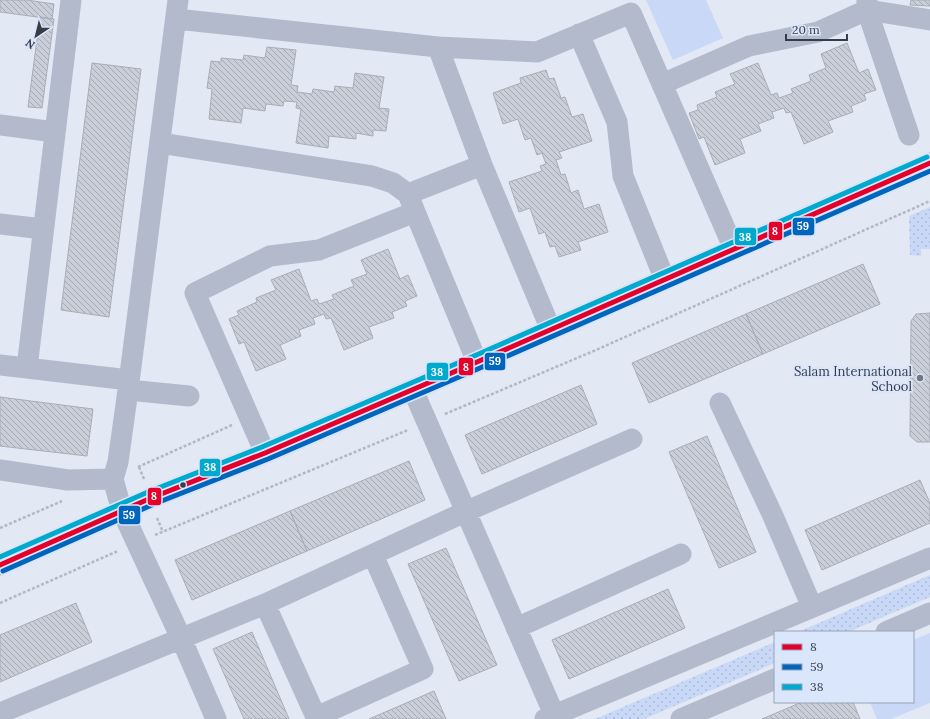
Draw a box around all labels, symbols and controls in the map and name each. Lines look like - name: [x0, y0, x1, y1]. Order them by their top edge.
- north arrow: [16, 16, 56, 56]
- scale bar: [786, 16, 847, 42]
- text: 20 m: [792, 22, 820, 37]
- text: N: [22, 36, 38, 52]
- line badge: 59: [792, 217, 815, 236]
- text: 59: [797, 219, 809, 233]
- line badge: 8: [768, 221, 783, 241]
- text: 8: [772, 224, 778, 238]
- line badge: 38: [734, 227, 757, 246]
- text: 38: [739, 230, 751, 244]
- line badge: 59: [484, 352, 506, 371]
- text: 59: [489, 354, 501, 368]
- line badge: 8: [458, 357, 474, 376]
- text: 8: [463, 360, 469, 374]
- line badge: 38: [426, 362, 449, 381]
- place label: Salam International School: [794, 363, 912, 395]
- text: 38: [431, 365, 443, 379]
- marker: Salam International School: [915, 373, 925, 383]
- line badge: 38: [199, 458, 221, 477]
- text: 38: [204, 460, 216, 474]
- unlabelled marker: [178, 480, 188, 490]
- line badge: 8: [147, 487, 162, 506]
- text: 8: [151, 489, 157, 503]
- line badge: 59: [118, 505, 141, 525]
- text: 59: [123, 508, 135, 522]
- legend: [774, 631, 914, 703]
- text: 8: [810, 639, 817, 654]
- text: 59: [810, 659, 824, 674]
- text: 38: [810, 679, 824, 694]

